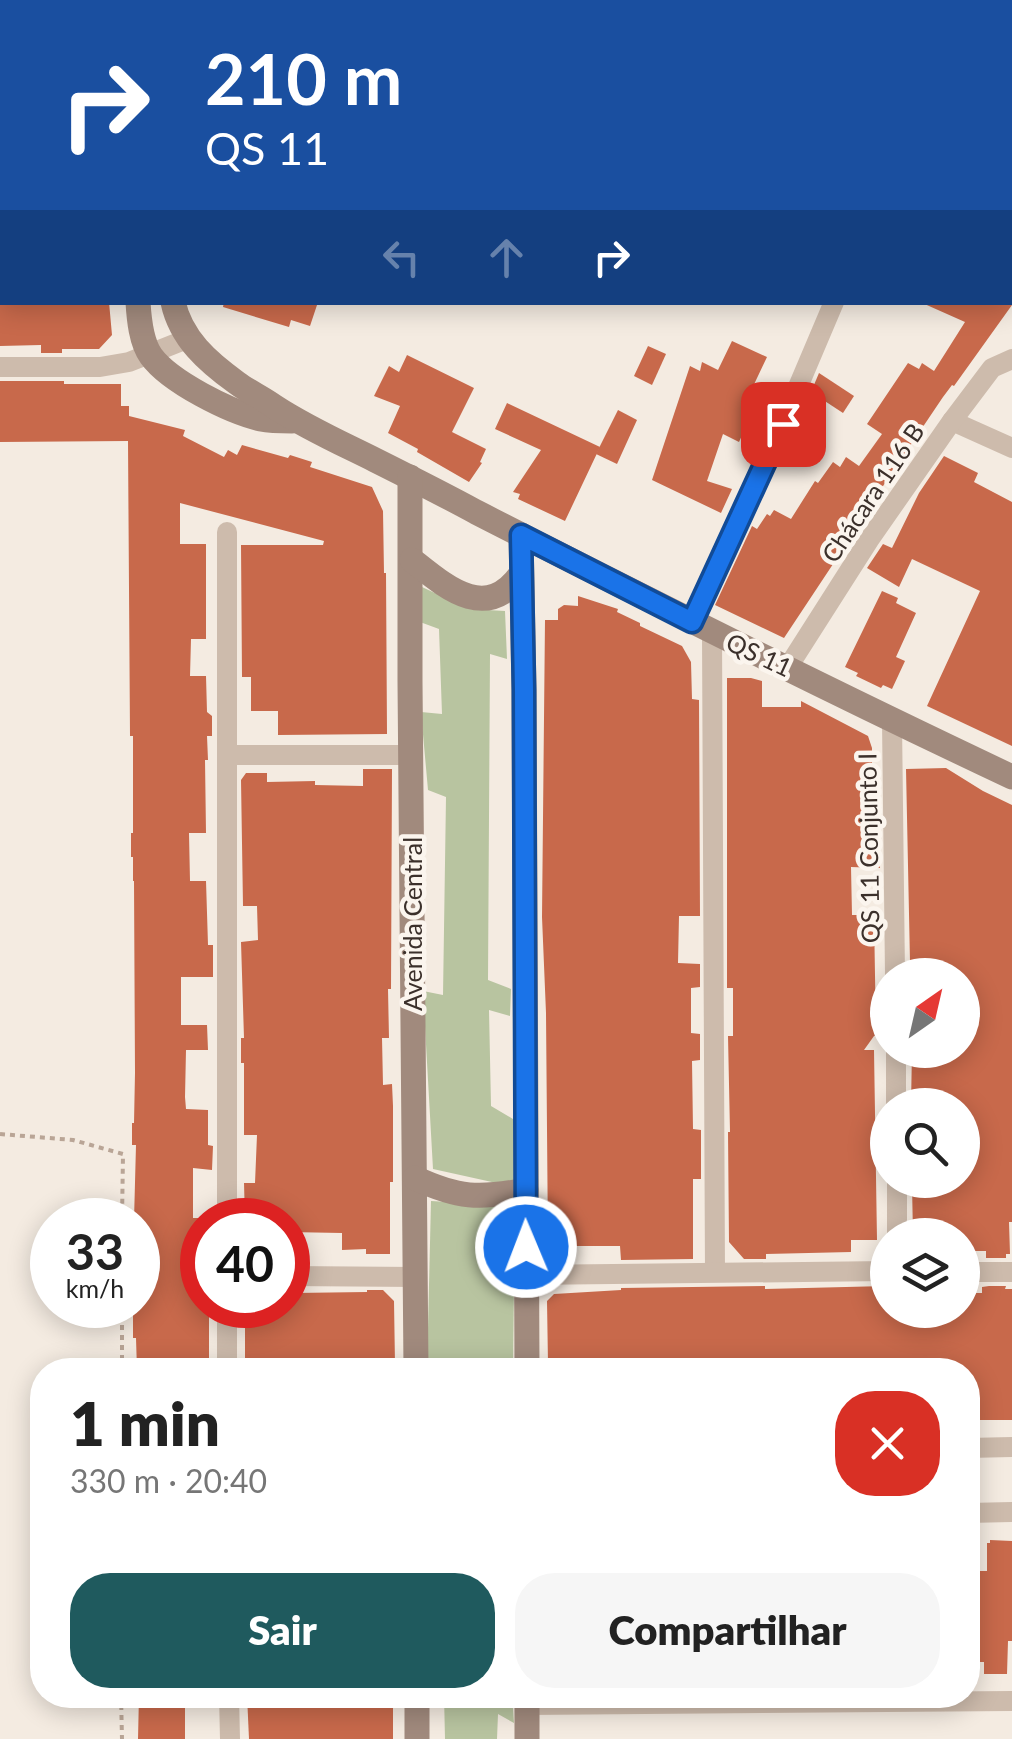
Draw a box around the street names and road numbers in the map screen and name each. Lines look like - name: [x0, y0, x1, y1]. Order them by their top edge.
- street label: Chácara 116 B: [815, 417, 930, 568]
- street label: QS 11: [722, 626, 797, 682]
- street label: QS 11 Conjunto I: [851, 753, 885, 943]
- street label: Avenida Central: [397, 837, 427, 1011]

